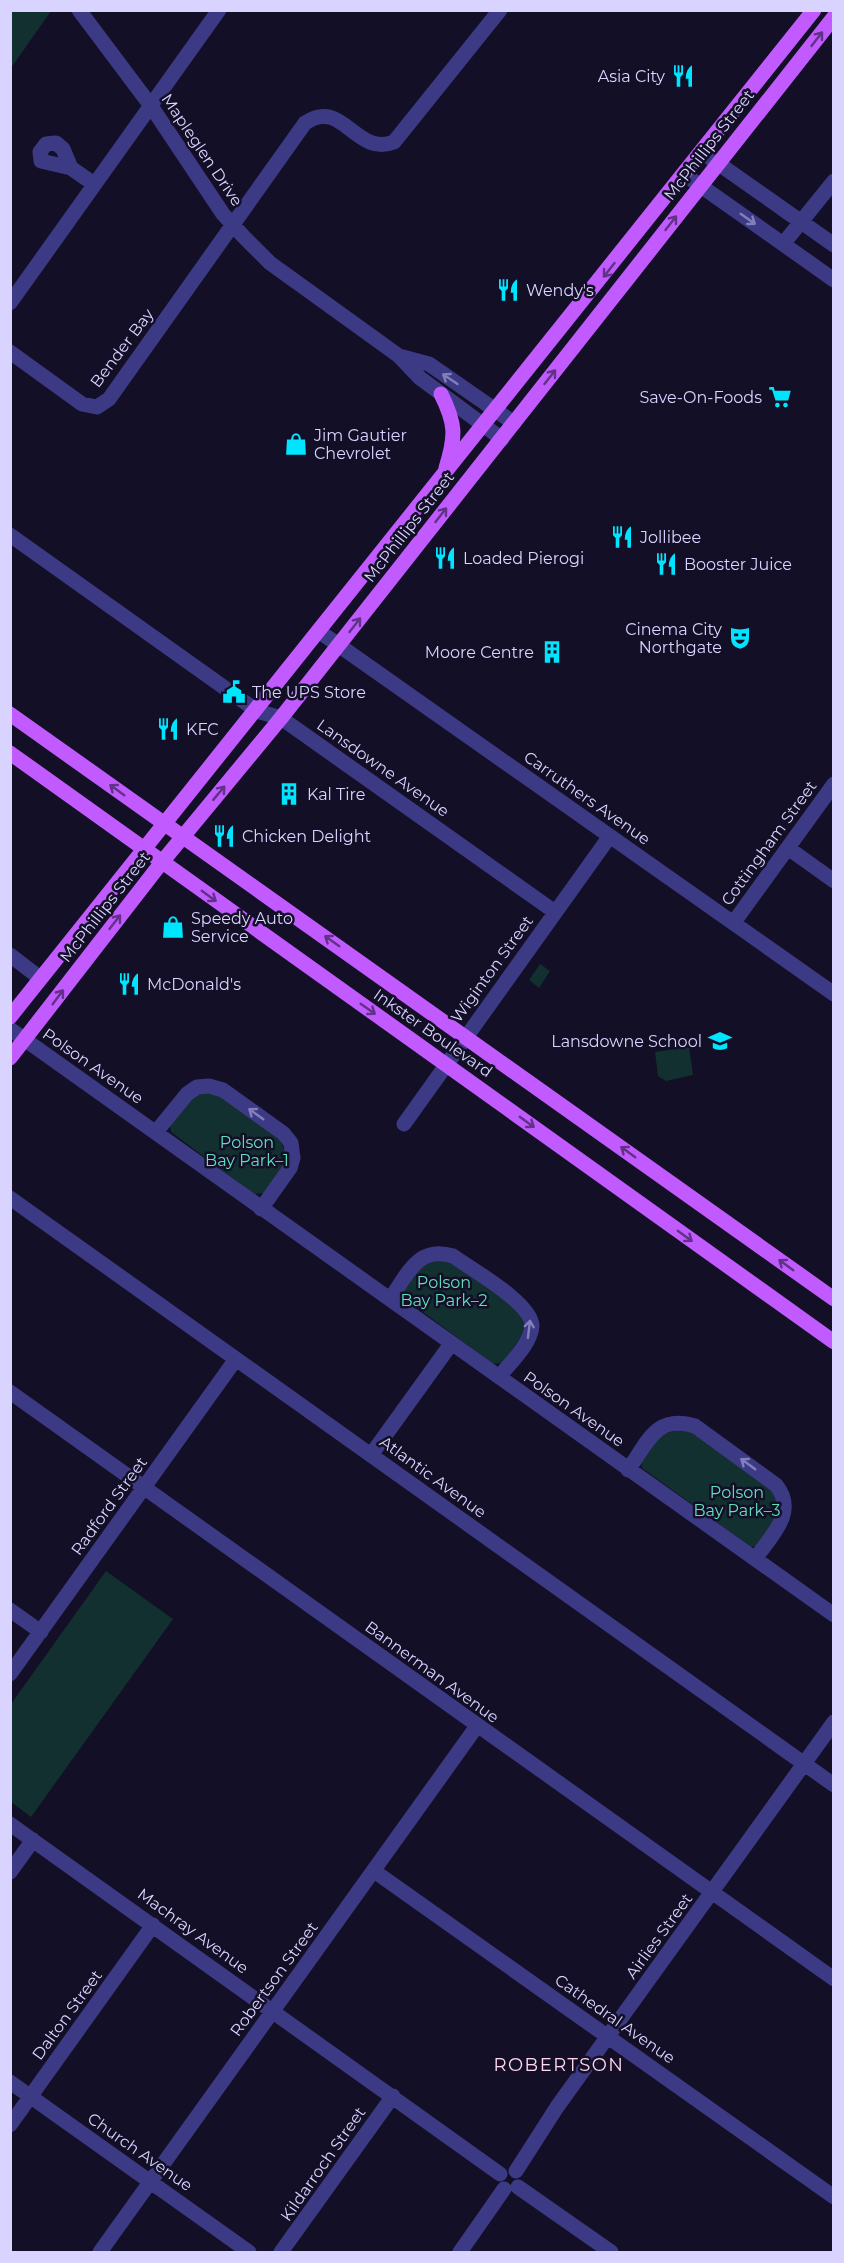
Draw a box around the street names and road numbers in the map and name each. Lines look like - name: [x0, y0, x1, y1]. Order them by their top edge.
- street label: McPhillips Street: [660, 86, 758, 204]
- street label: Mapleglen Drive: [157, 90, 247, 210]
- street label: Bender Bay: [86, 305, 158, 391]
- street label: McPhillips Street: [360, 468, 458, 586]
- street label: Lansdowne Avenue: [313, 715, 453, 821]
- street label: Carruthers Avenue: [520, 747, 654, 849]
- street label: Cottingham Street: [717, 776, 821, 909]
- street label: McPhillips Street: [56, 848, 154, 966]
- street label: Wiginton Street: [447, 911, 537, 1026]
- street label: Inkster Boulevard: [370, 985, 496, 1081]
- street label: Polson Avenue: [39, 1024, 147, 1108]
- street label: Polson Avenue: [520, 1367, 628, 1451]
- street label: Atlantic Avenue: [376, 1432, 490, 1522]
- street label: Radford Street: [67, 1453, 151, 1559]
- street label: Bannerman Avenue: [361, 1617, 503, 1727]
- street label: Machray Avenue: [134, 1884, 252, 1978]
- street label: Airlies Street: [622, 1889, 697, 1982]
- street label: Robertson Street: [226, 1918, 322, 2040]
- street label: Dalton Street: [28, 1966, 106, 2064]
- street label: Cathedral Avenue: [551, 1970, 679, 2068]
- street label: Kildarroch Street: [276, 2103, 370, 2225]
- street label: Church Avenue: [84, 2109, 196, 2195]

